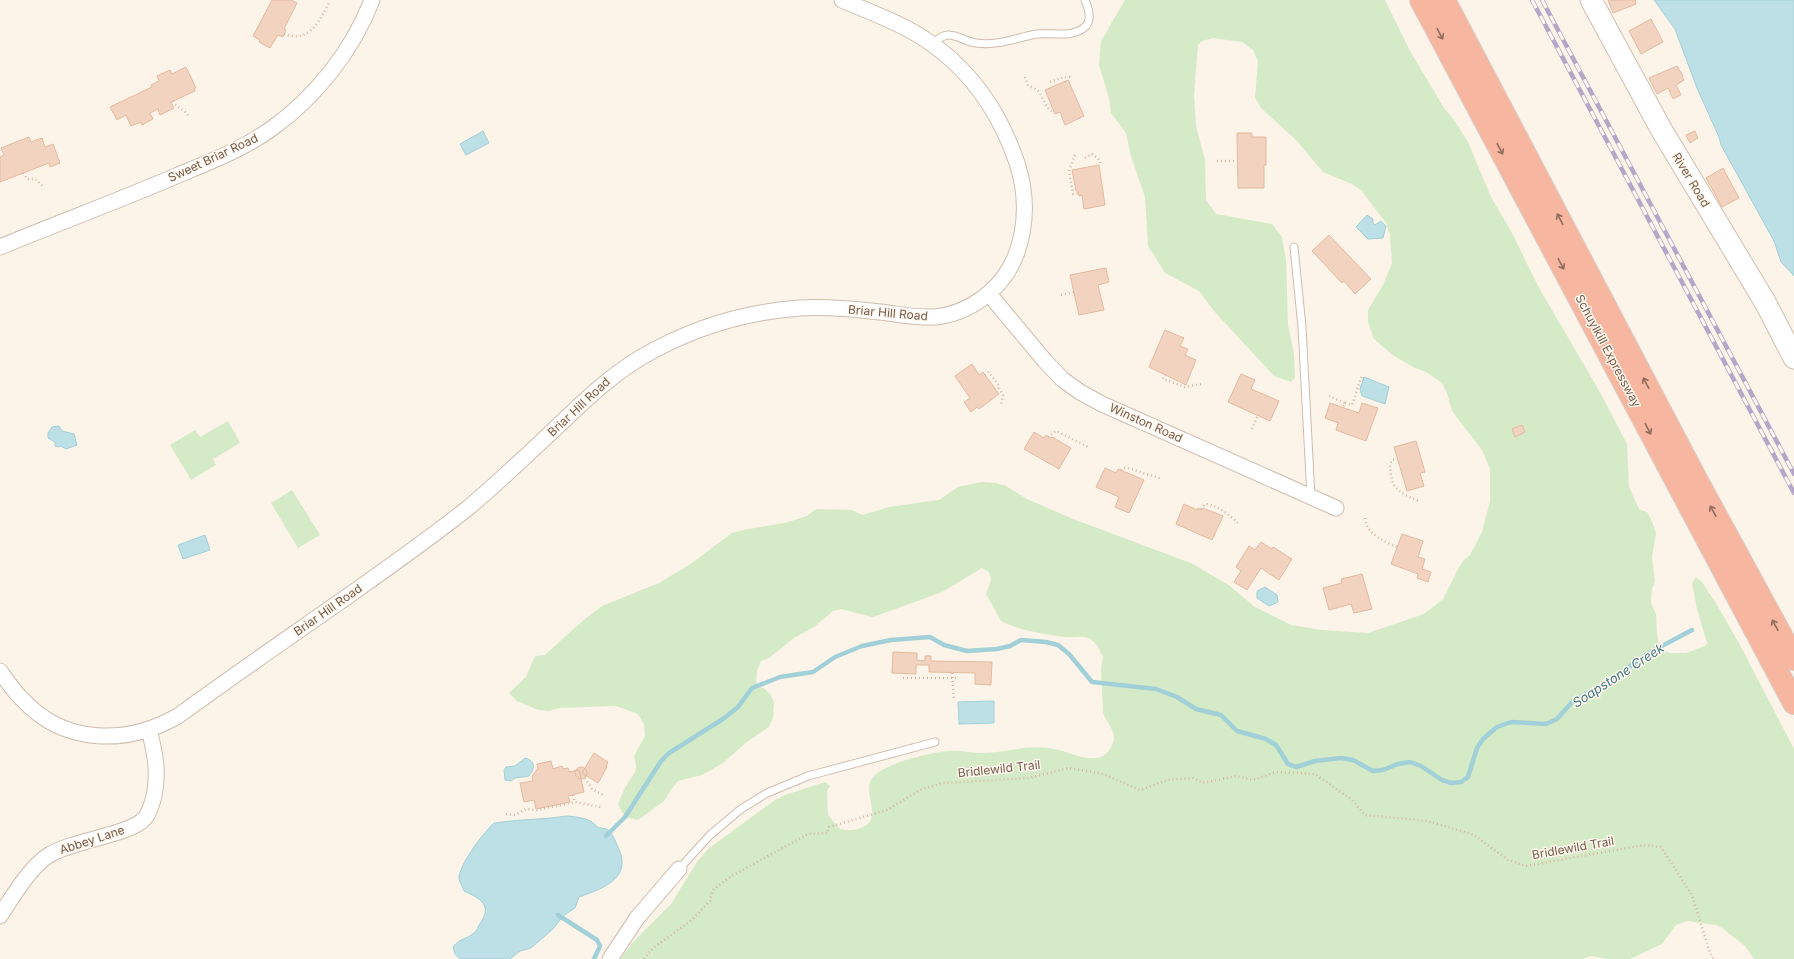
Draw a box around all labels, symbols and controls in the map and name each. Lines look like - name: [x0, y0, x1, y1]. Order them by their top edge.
- one-way arrow: [1436, 28, 1444, 40]
- street label: Sweet Briar Road: [165, 130, 260, 185]
- one-way arrow: [1497, 143, 1505, 155]
- street label: River Road: [1669, 150, 1714, 210]
- one-way arrow: [1556, 213, 1563, 225]
- one-way arrow: [1558, 258, 1566, 270]
- street label: Schuylkill Expressway: [1572, 292, 1645, 410]
- street label: Briar Hill Road: [848, 302, 929, 323]
- street label: Briar Hill Road: [544, 374, 613, 439]
- one-way arrow: [1642, 378, 1649, 390]
- street label: Winston Road: [1107, 400, 1185, 445]
- one-way arrow: [1645, 422, 1653, 434]
- one-way arrow: [1709, 505, 1717, 517]
- street label: Briar Hill Road: [291, 580, 365, 639]
- one-way arrow: [1771, 619, 1779, 631]
- water label: Soapstone Creek: [1569, 639, 1668, 711]
- street label: Bridlewild Trail: [957, 757, 1041, 780]
- street label: Abbey Lane: [57, 822, 126, 857]
- street label: Bridlewild Trail: [1531, 833, 1615, 862]

